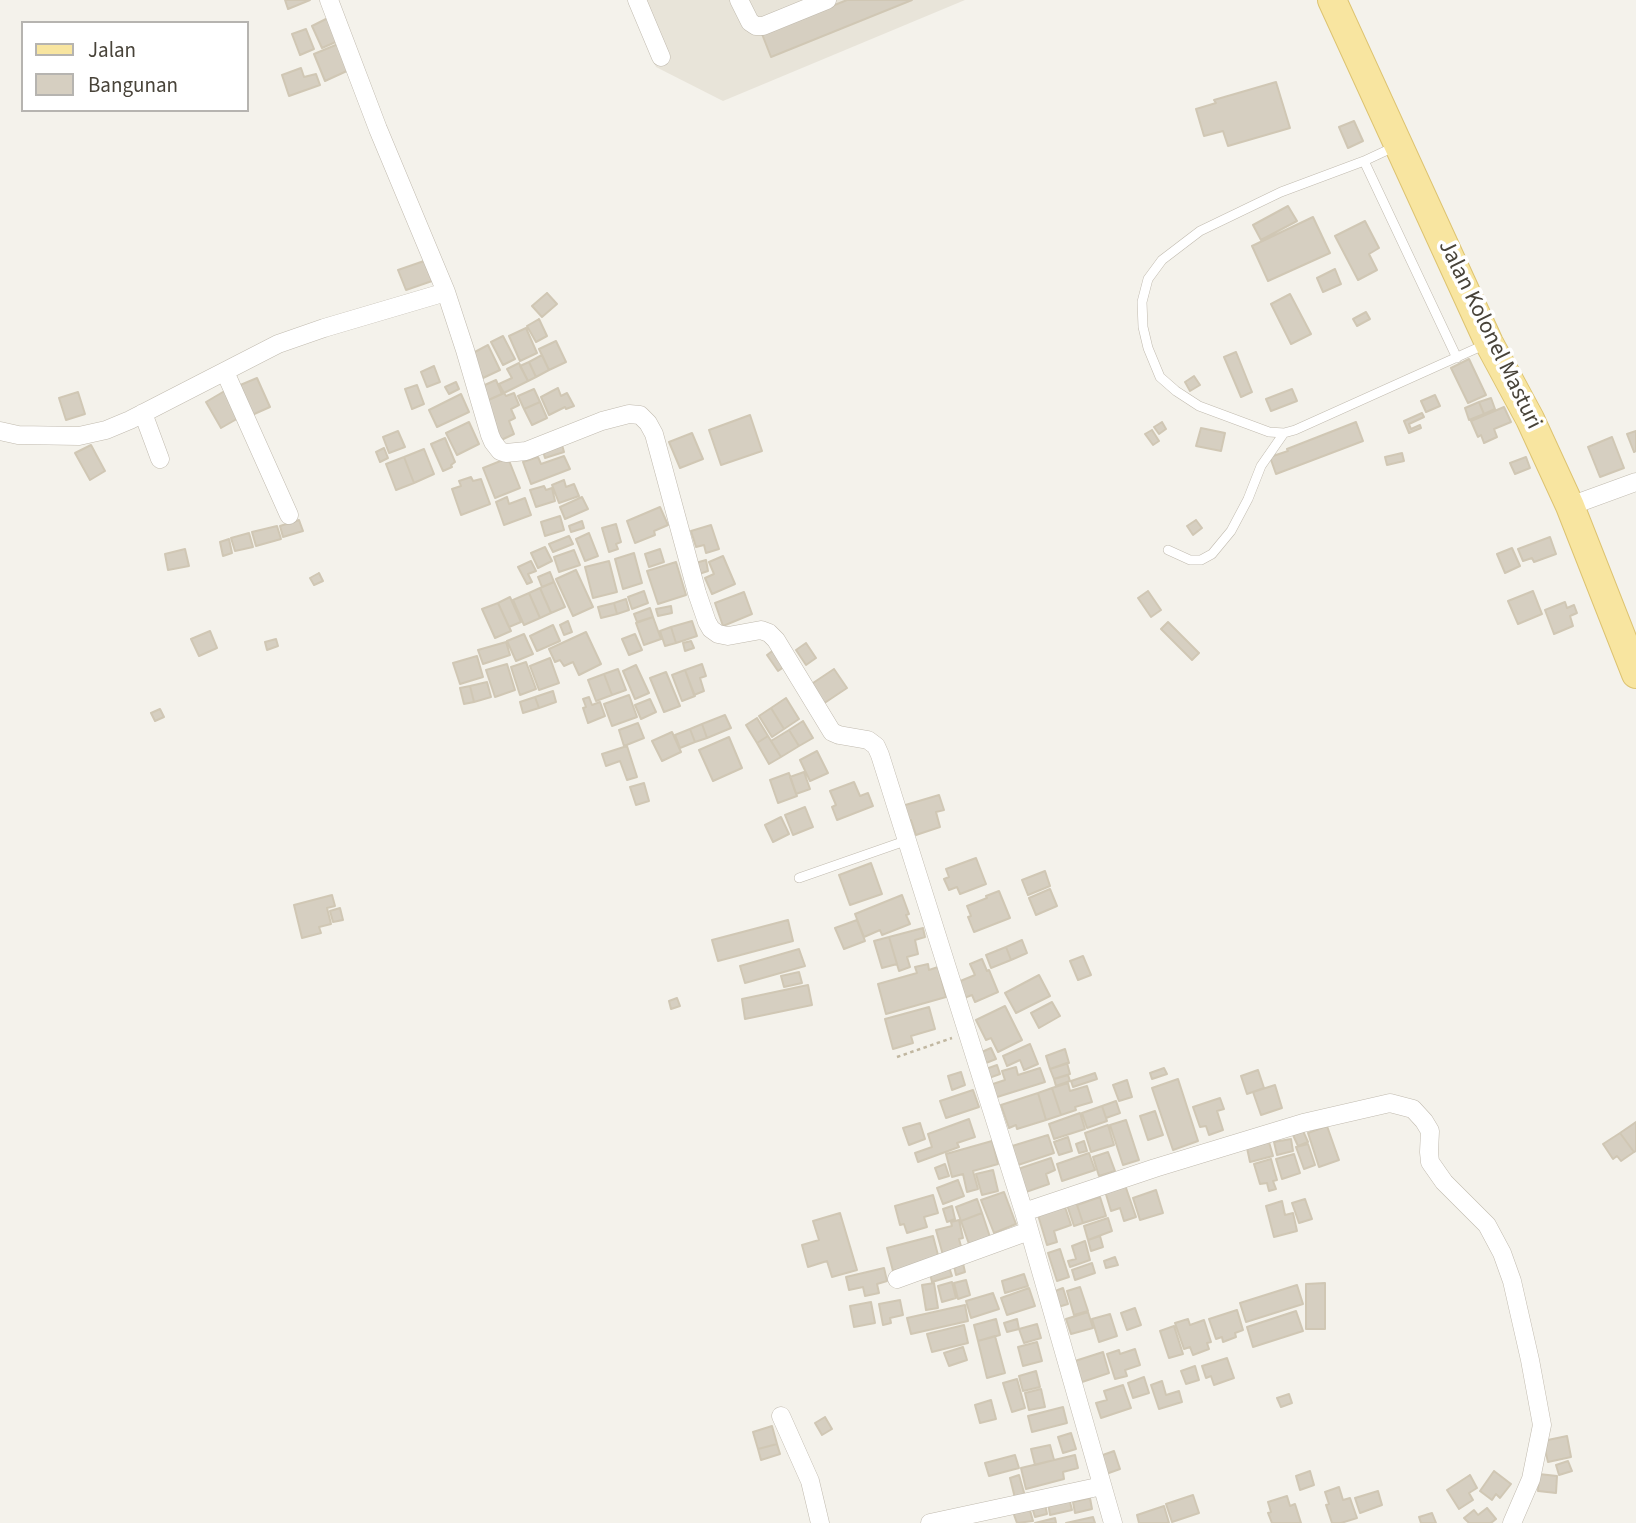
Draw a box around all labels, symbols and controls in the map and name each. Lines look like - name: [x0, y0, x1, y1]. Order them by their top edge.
- legend: [21, 21, 248, 112]
- text: Jalan: [88, 35, 136, 65]
- text: Bangunan: [88, 70, 178, 100]
- street label: Jalan Kolonel Masturi: [1431, 236, 1547, 434]

